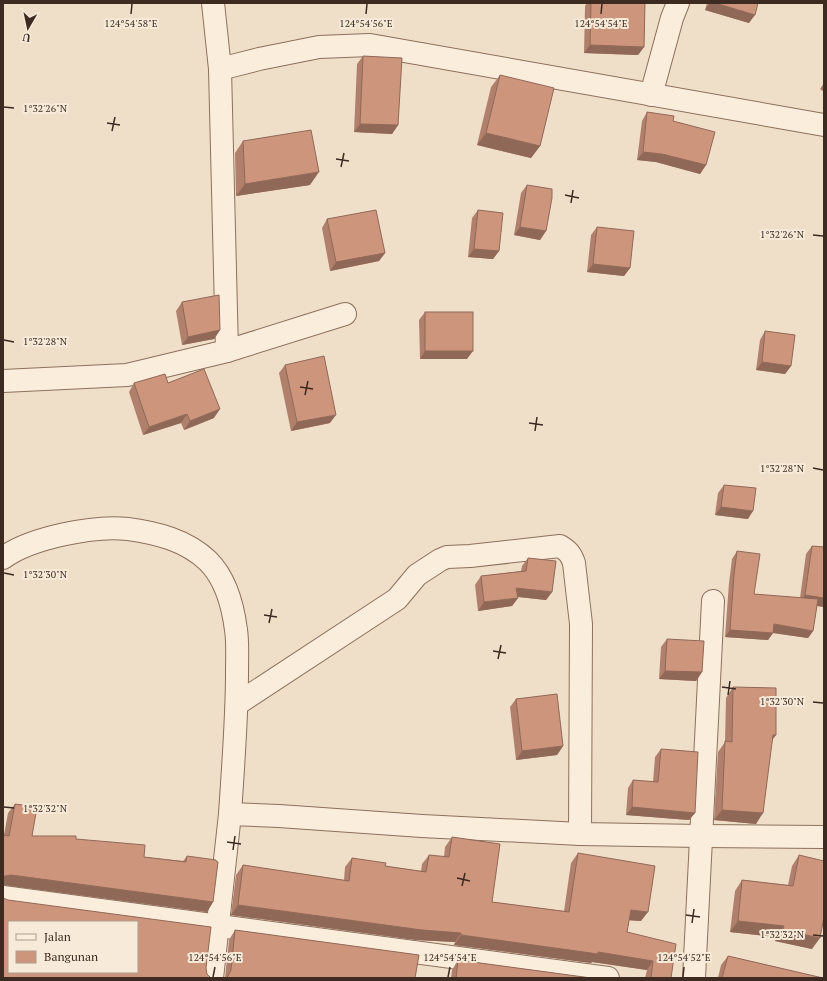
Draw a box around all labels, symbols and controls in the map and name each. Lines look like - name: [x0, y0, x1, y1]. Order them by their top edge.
- north arrow: [8, 8, 48, 48]
- text: 124°54'58"E: [104, 17, 158, 30]
- text: 124°54'56"E: [339, 17, 393, 30]
- text: 124°54'54"E: [574, 17, 628, 30]
- text: U: [21, 30, 31, 45]
- text: 1°32'26"N: [23, 102, 68, 115]
- text: 1°32'26"N: [760, 228, 805, 241]
- text: 1°32'28"N: [23, 335, 68, 348]
- text: 1°32'28"N: [760, 462, 805, 475]
- text: 1°32'30"N: [23, 568, 68, 581]
- text: 1°32'30"N: [760, 695, 805, 708]
- text: 1°32'32"N: [23, 802, 68, 815]
- legend: [8, 921, 138, 973]
- text: 1°32'32"N: [760, 928, 805, 941]
- text: Jalan: [44, 929, 71, 944]
- text: Bangunan: [44, 949, 98, 964]
- text: 124°54'56"E: [188, 951, 242, 964]
- text: 124°54'54"E: [423, 951, 477, 964]
- text: 124°54'52"E: [657, 951, 711, 964]

